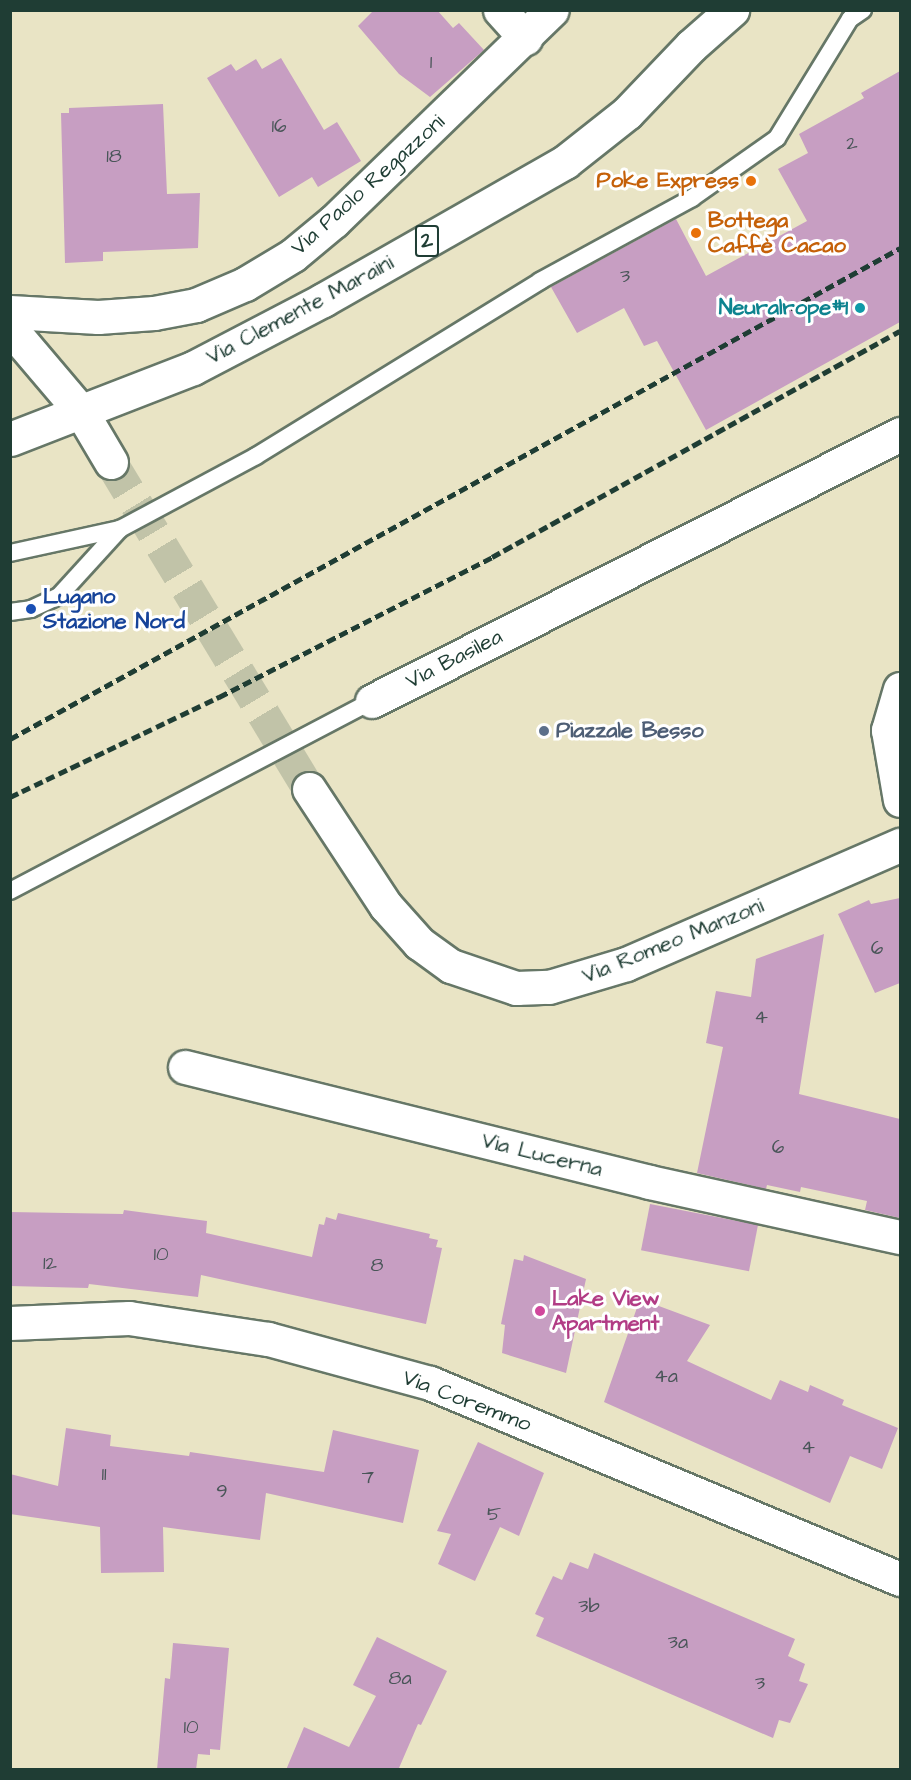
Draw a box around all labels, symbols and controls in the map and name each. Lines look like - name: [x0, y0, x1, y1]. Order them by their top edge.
- house number: 1: [430, 50, 432, 74]
- street label: Via Paolo Regazzoni: [286, 109, 450, 261]
- house number: 16: [271, 114, 287, 138]
- house number: 2: [846, 131, 858, 155]
- house number: 18: [106, 144, 122, 168]
- place label: Poke Express: [597, 168, 739, 194]
- marker: Poke Express: [744, 174, 758, 188]
- place label: Bottega Caffè Cacao: [708, 207, 846, 258]
- road number: 2: [414, 223, 440, 259]
- marker: Bottega Caffè Cacao: [689, 226, 703, 240]
- street label: Via Clemente Maraini: [202, 250, 398, 370]
- house number: 3: [620, 264, 630, 288]
- place label: Neuralrope#1: [719, 295, 848, 321]
- marker: Neuralrope#1: [853, 301, 867, 315]
- place label: Lugano Stazione Nord: [43, 583, 185, 634]
- marker: Lugano Stazione Nord: [24, 602, 38, 616]
- street label: Via Basilea: [401, 623, 507, 695]
- place label: Piazzale Besso: [556, 718, 704, 744]
- marker: Piazzale Besso: [537, 724, 551, 738]
- street label: Via Romeo Manzoni: [578, 893, 768, 989]
- house number: 6: [871, 936, 883, 960]
- house number: 4: [754, 1005, 768, 1029]
- street label: Via Lucerna: [479, 1127, 605, 1183]
- house number: 6: [772, 1135, 784, 1159]
- house number: 10: [153, 1242, 169, 1266]
- house number: 12: [43, 1251, 57, 1275]
- house number: 8: [371, 1253, 383, 1277]
- place label: Lake View Apartment: [552, 1285, 659, 1336]
- marker: Lake View Apartment: [533, 1304, 547, 1318]
- street label: Via Coremmo: [399, 1364, 535, 1438]
- house number: 4a: [654, 1364, 678, 1388]
- house number: 4: [801, 1435, 815, 1459]
- house number: 11: [101, 1462, 107, 1486]
- house number: 7: [362, 1465, 374, 1489]
- house number: 9: [216, 1479, 228, 1503]
- house number: 5: [487, 1502, 501, 1526]
- house number: 3b: [578, 1594, 600, 1618]
- house number: 3a: [668, 1630, 688, 1654]
- house number: 8a: [388, 1666, 412, 1690]
- house number: 3: [755, 1671, 765, 1695]
- house number: 10: [183, 1715, 199, 1739]

